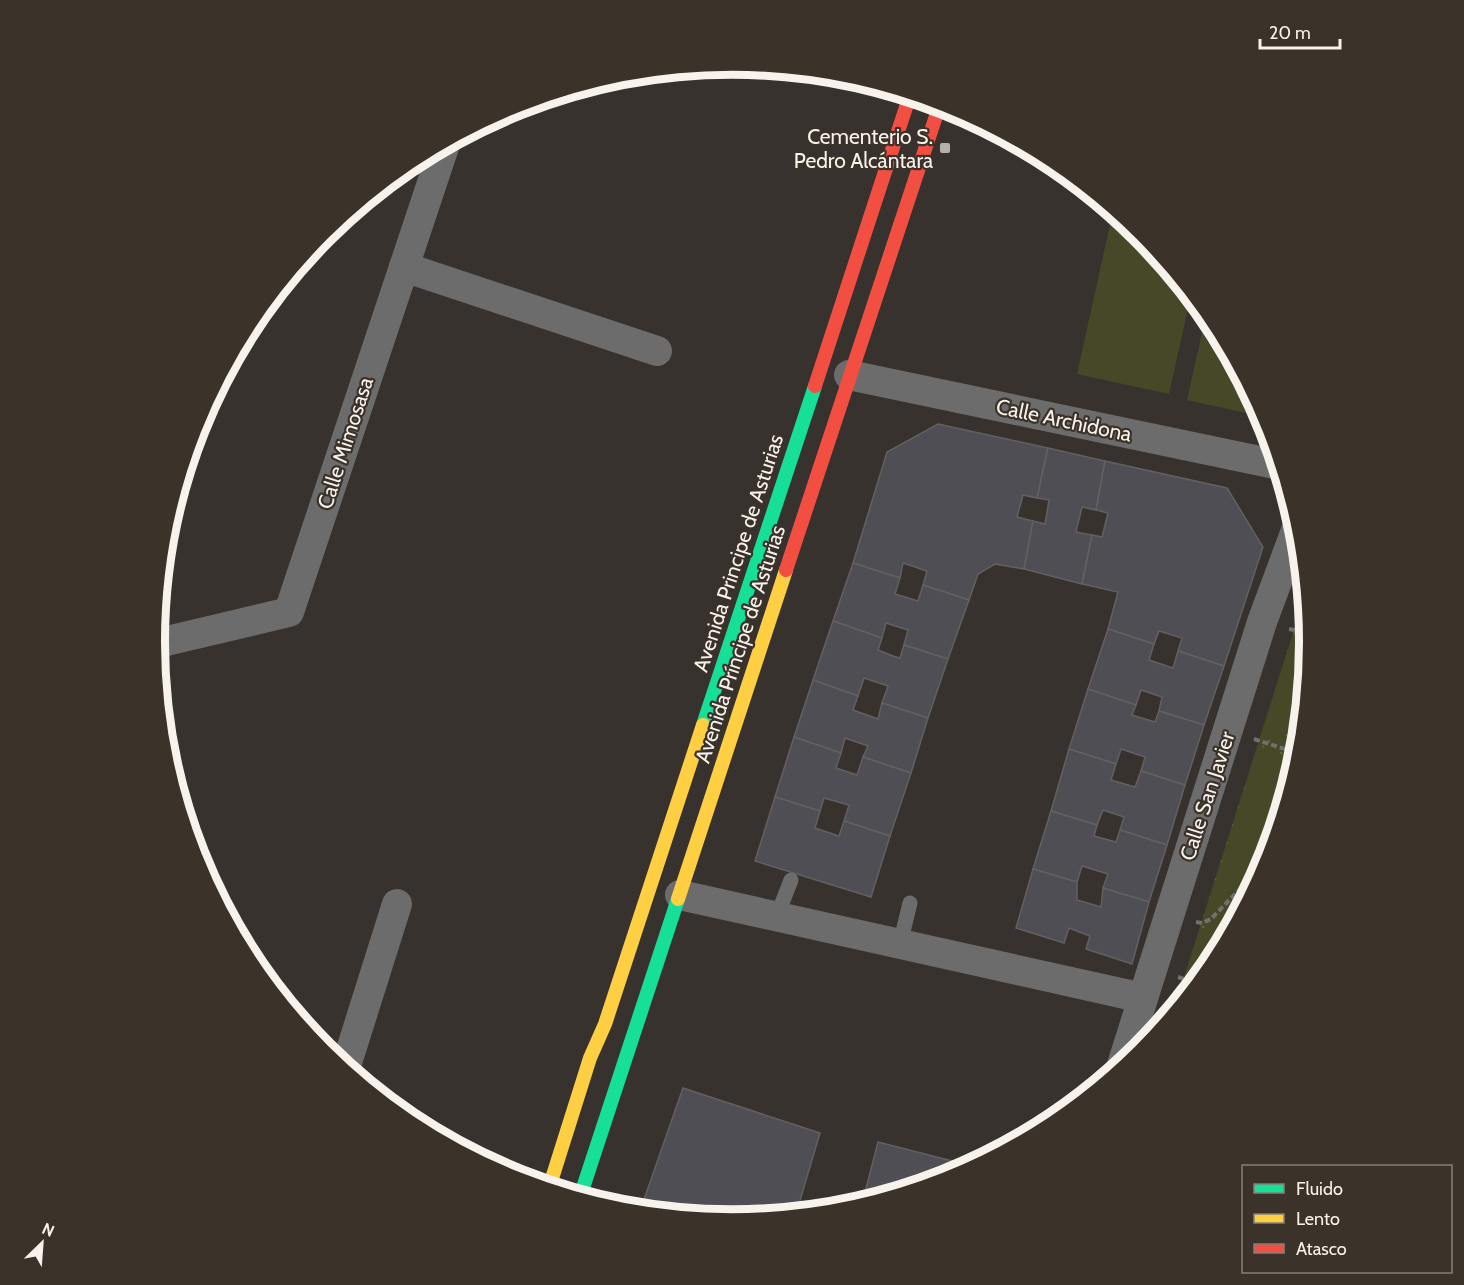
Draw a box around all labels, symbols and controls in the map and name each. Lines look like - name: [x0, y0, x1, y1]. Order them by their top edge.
- scale bar: [1260, 12, 1340, 50]
- text: 20 m: [1269, 22, 1311, 44]
- place label: Cementerio S. Pedro Alcántara: [794, 124, 933, 173]
- marker: Cementerio S. Pedro Alcántara: [938, 141, 952, 155]
- street label: Calle Mimosasa: [312, 374, 378, 512]
- street label: Calle Archidona: [994, 393, 1134, 447]
- street label: Avenida Principe de Asturias: [688, 431, 788, 675]
- street label: Avenida Príncipe de Asturias: [690, 522, 790, 766]
- street label: Calle San Javier: [1174, 728, 1240, 864]
- legend: [1242, 1165, 1452, 1273]
- text: Fluido: [1296, 1178, 1343, 1200]
- text: Lento: [1296, 1208, 1340, 1230]
- north arrow: [12, 1213, 72, 1273]
- text: N: [39, 1219, 57, 1241]
- text: Atasco: [1296, 1238, 1347, 1260]

